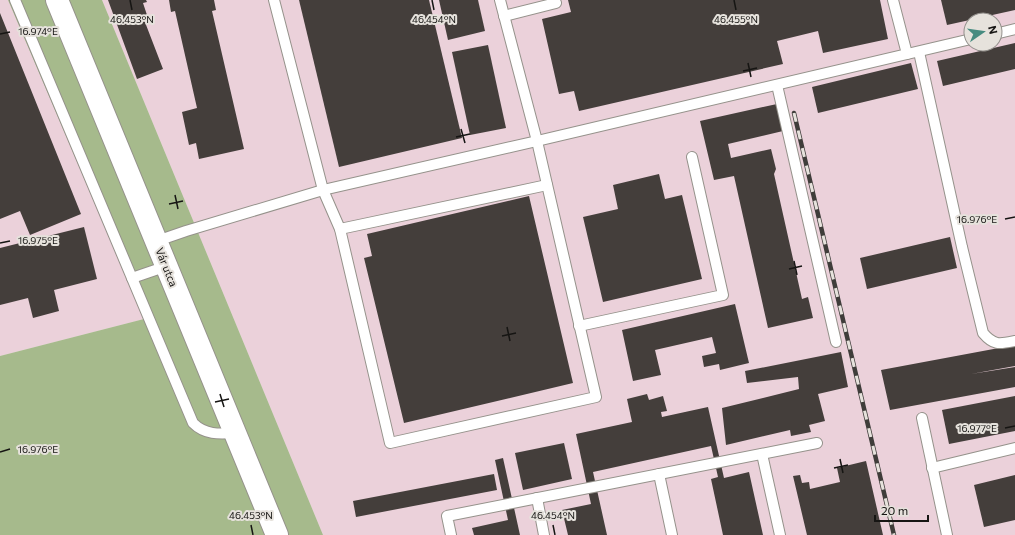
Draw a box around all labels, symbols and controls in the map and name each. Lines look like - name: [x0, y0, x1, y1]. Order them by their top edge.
- north arrow: [963, 12, 1003, 52]
- text: 46.453°N: [110, 13, 154, 25]
- text: 46.454°N: [412, 13, 456, 25]
- text: 46.455°N: [714, 13, 758, 25]
- text: N: [986, 24, 1000, 35]
- text: 16.974°E: [18, 25, 58, 37]
- text: 16.976°E: [957, 213, 997, 225]
- text: 16.975°E: [18, 234, 58, 246]
- street label: Vár utca: [153, 246, 181, 288]
- text: 16.977°E: [957, 422, 997, 434]
- text: 16.976°E: [18, 443, 58, 455]
- scale bar: [875, 497, 928, 523]
- text: 20 m: [881, 503, 908, 517]
- text: 46.453°N: [229, 509, 273, 521]
- text: 46.454°N: [531, 509, 575, 521]

